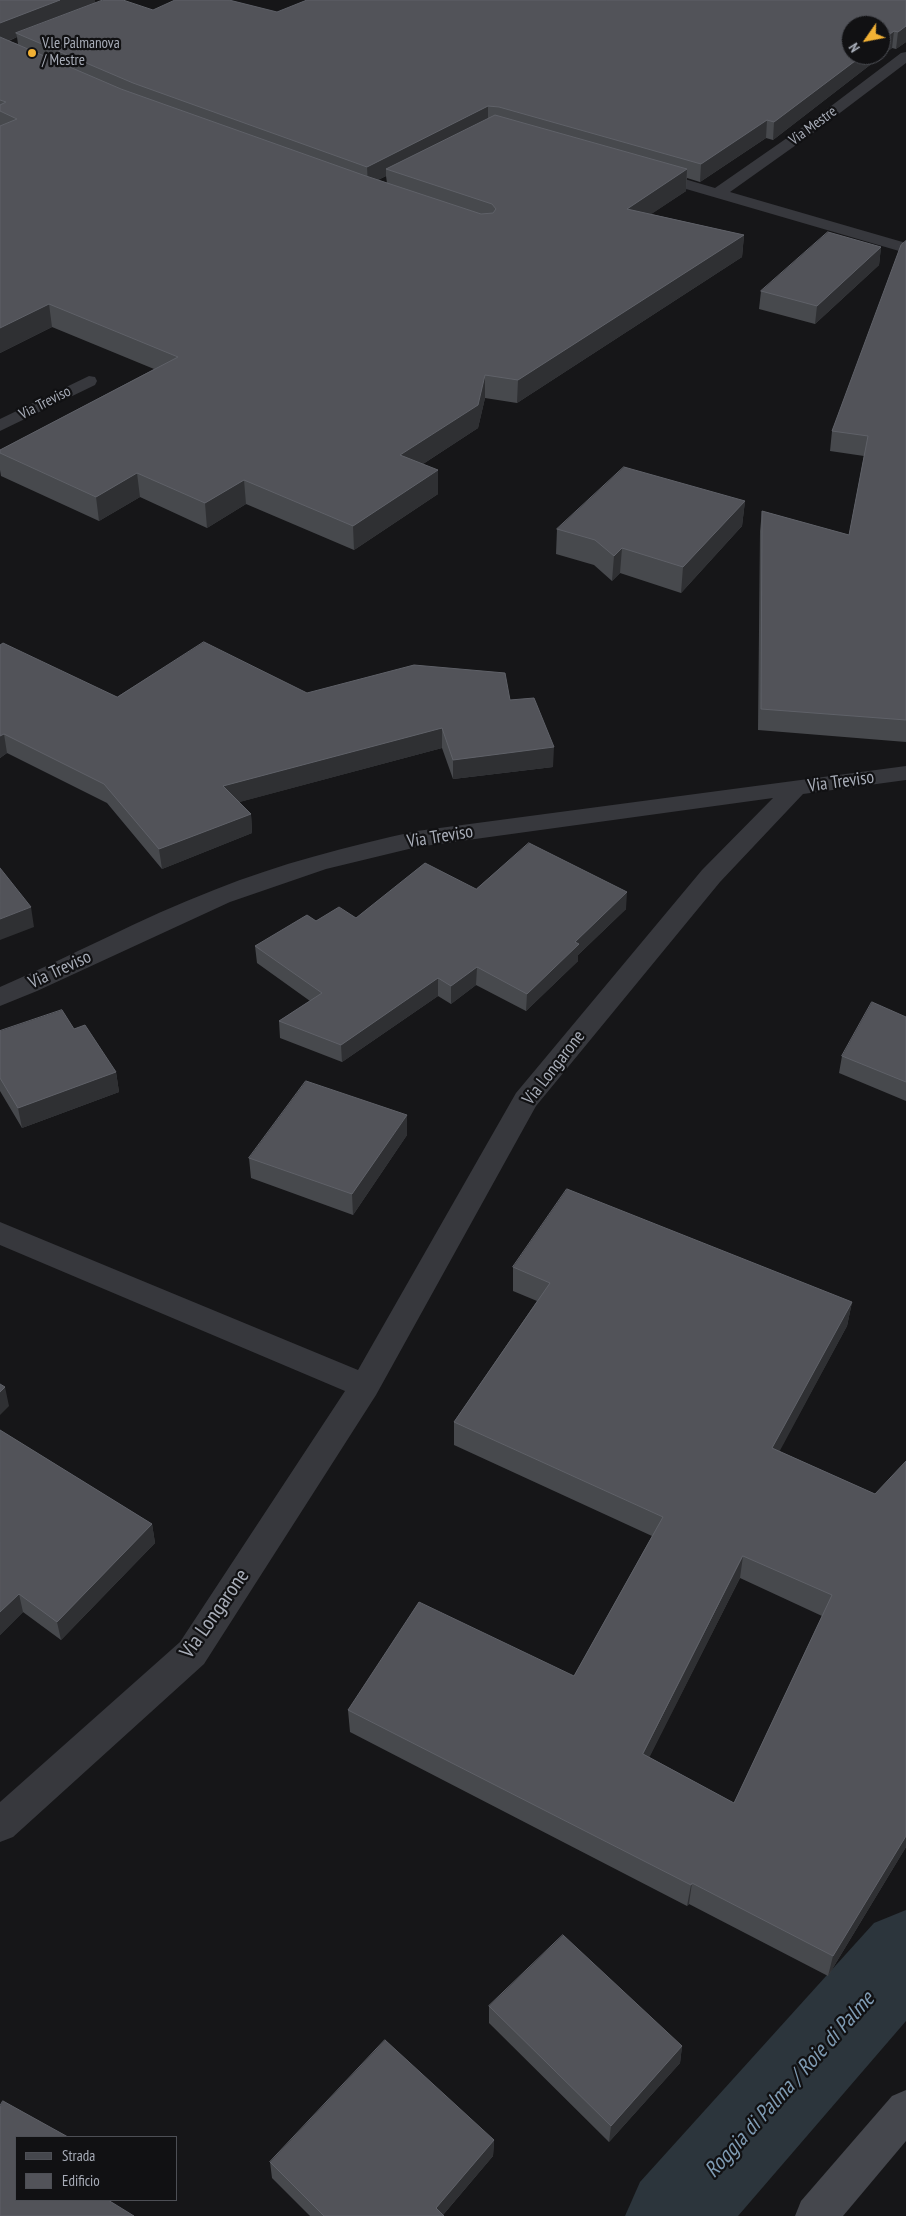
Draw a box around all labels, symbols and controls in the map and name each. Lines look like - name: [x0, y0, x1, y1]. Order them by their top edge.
- north arrow: [841, 15, 891, 65]
- place label: V.le Palmanova / Mestre: [42, 35, 120, 70]
- text: N: [845, 40, 864, 56]
- marker: V.le Palmanova / Mestre: [26, 47, 38, 59]
- street label: Via Mestre: [786, 103, 840, 149]
- street label: Via Treviso: [16, 382, 74, 424]
- street label: Via Treviso: [807, 767, 875, 797]
- street label: Via Treviso: [405, 821, 475, 853]
- street label: Via Treviso: [25, 946, 95, 994]
- street label: Via Longarone: [518, 1026, 590, 1110]
- street label: Via Longarone: [175, 1564, 255, 1664]
- water label: Roggia di Palma / Roie di Palme: [700, 1987, 880, 2183]
- legend: [15, 2136, 178, 2201]
- text: Strada: [62, 2146, 95, 2165]
- text: Edificio: [62, 2171, 100, 2190]

